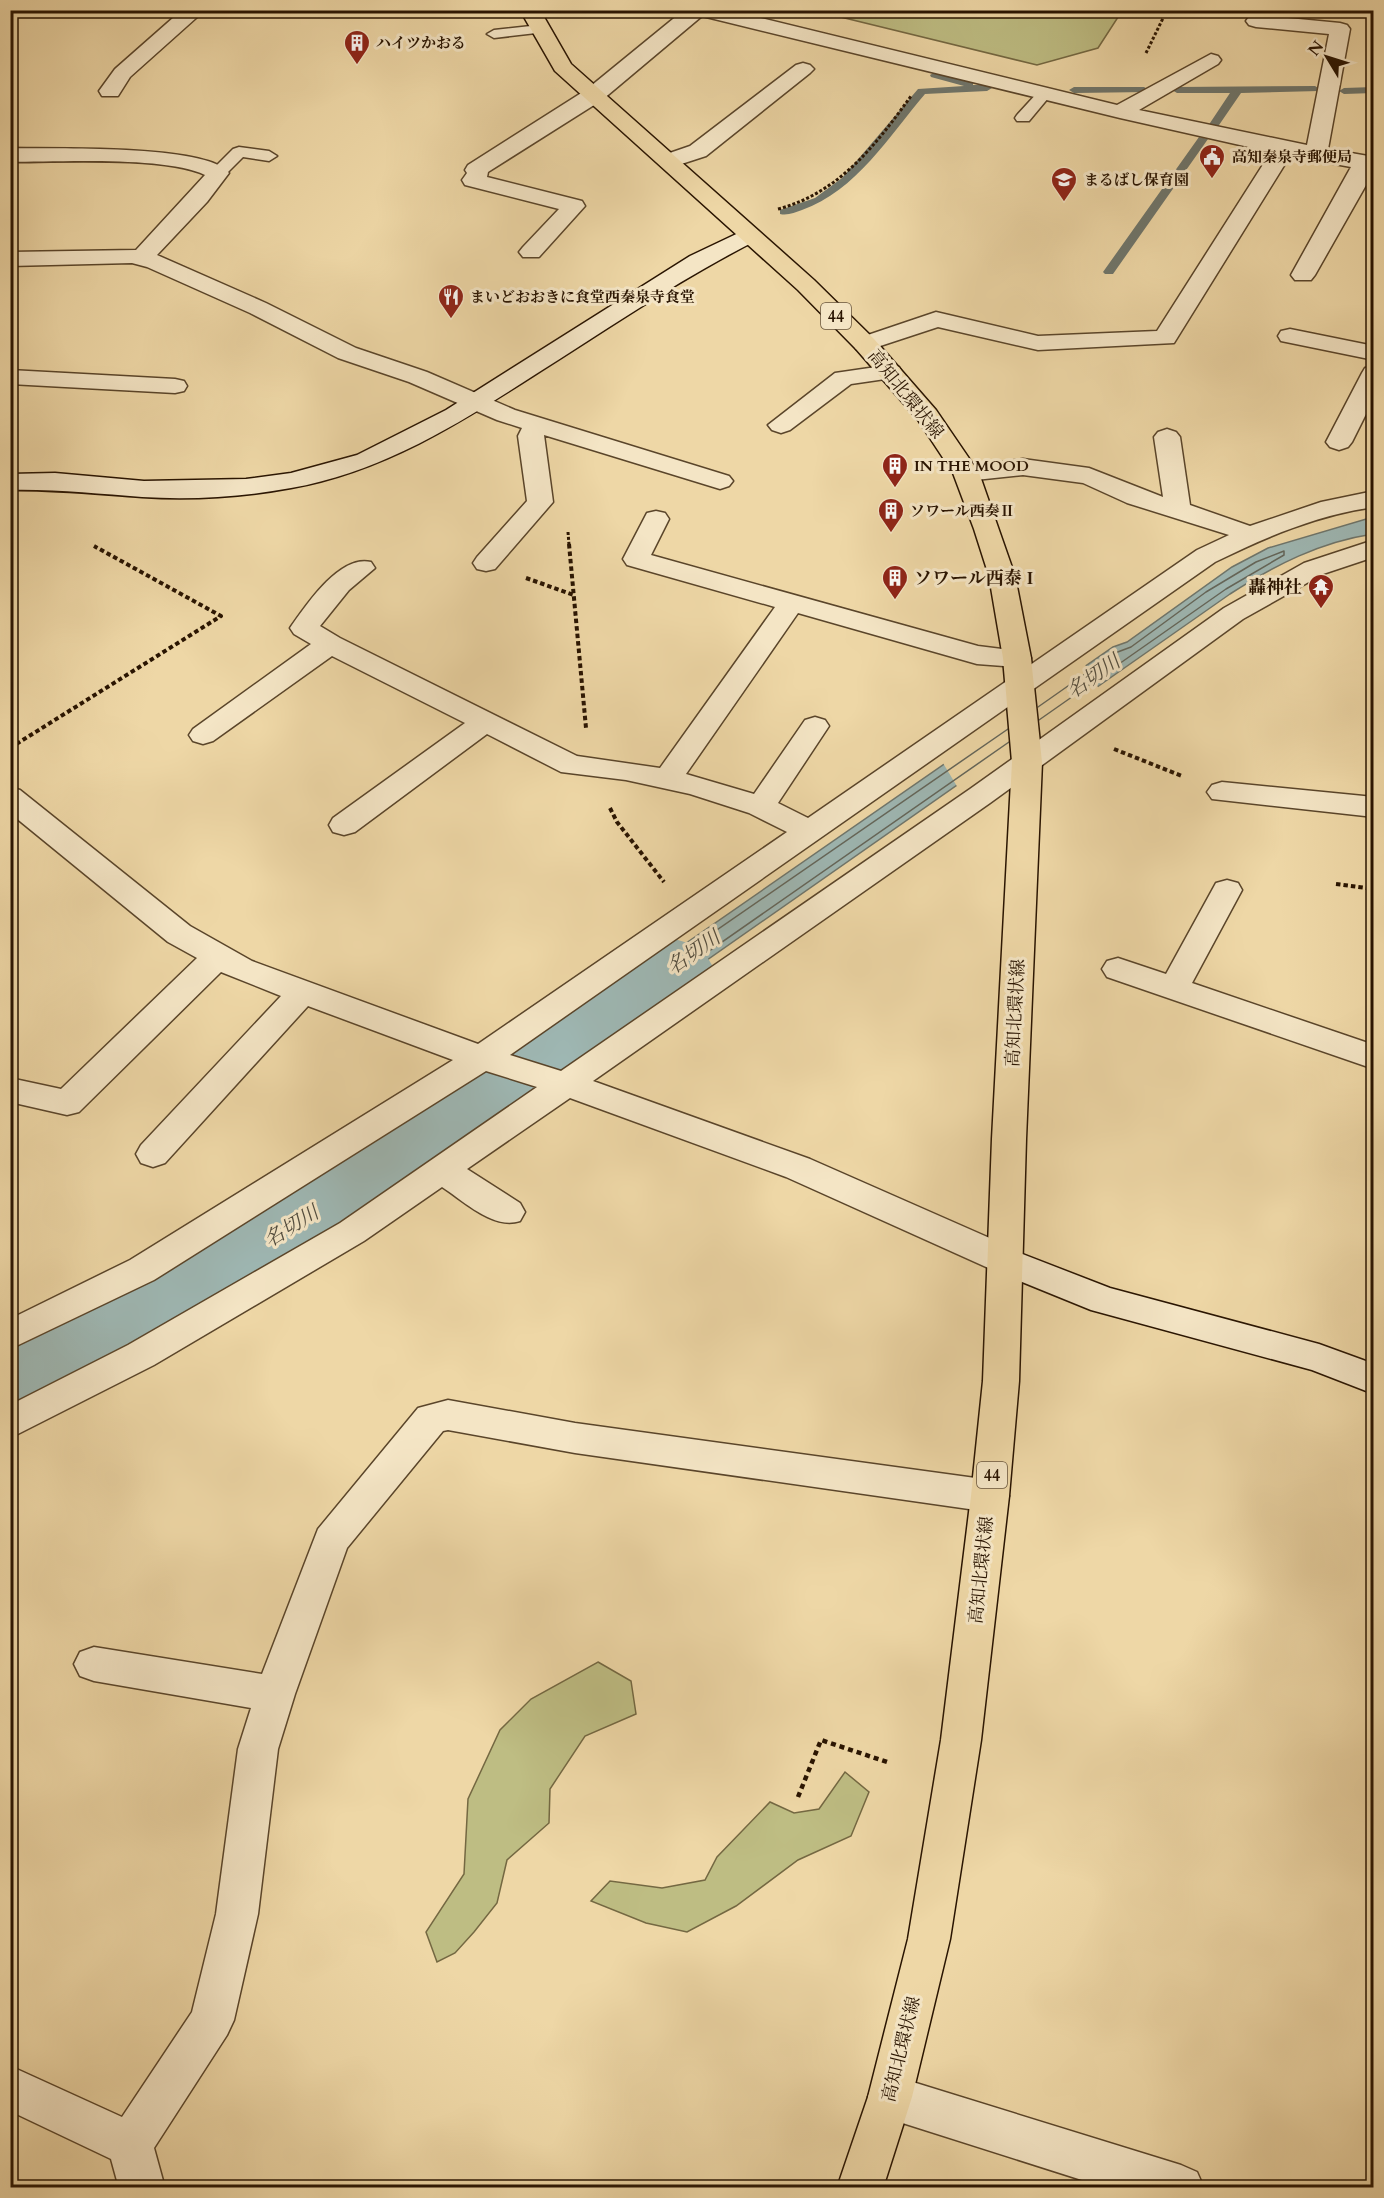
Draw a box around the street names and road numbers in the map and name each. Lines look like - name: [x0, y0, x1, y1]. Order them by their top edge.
- road number: 44: [821, 303, 851, 329]
- street label: 高知北環状線: [862, 344, 949, 444]
- street label: 高知北環状線: [1000, 958, 1031, 1068]
- road number: 44: [977, 1462, 1007, 1488]
- street label: 高知北環状線: [963, 1515, 1000, 1625]
- street label: 高知北環状線: [876, 1994, 927, 2105]

